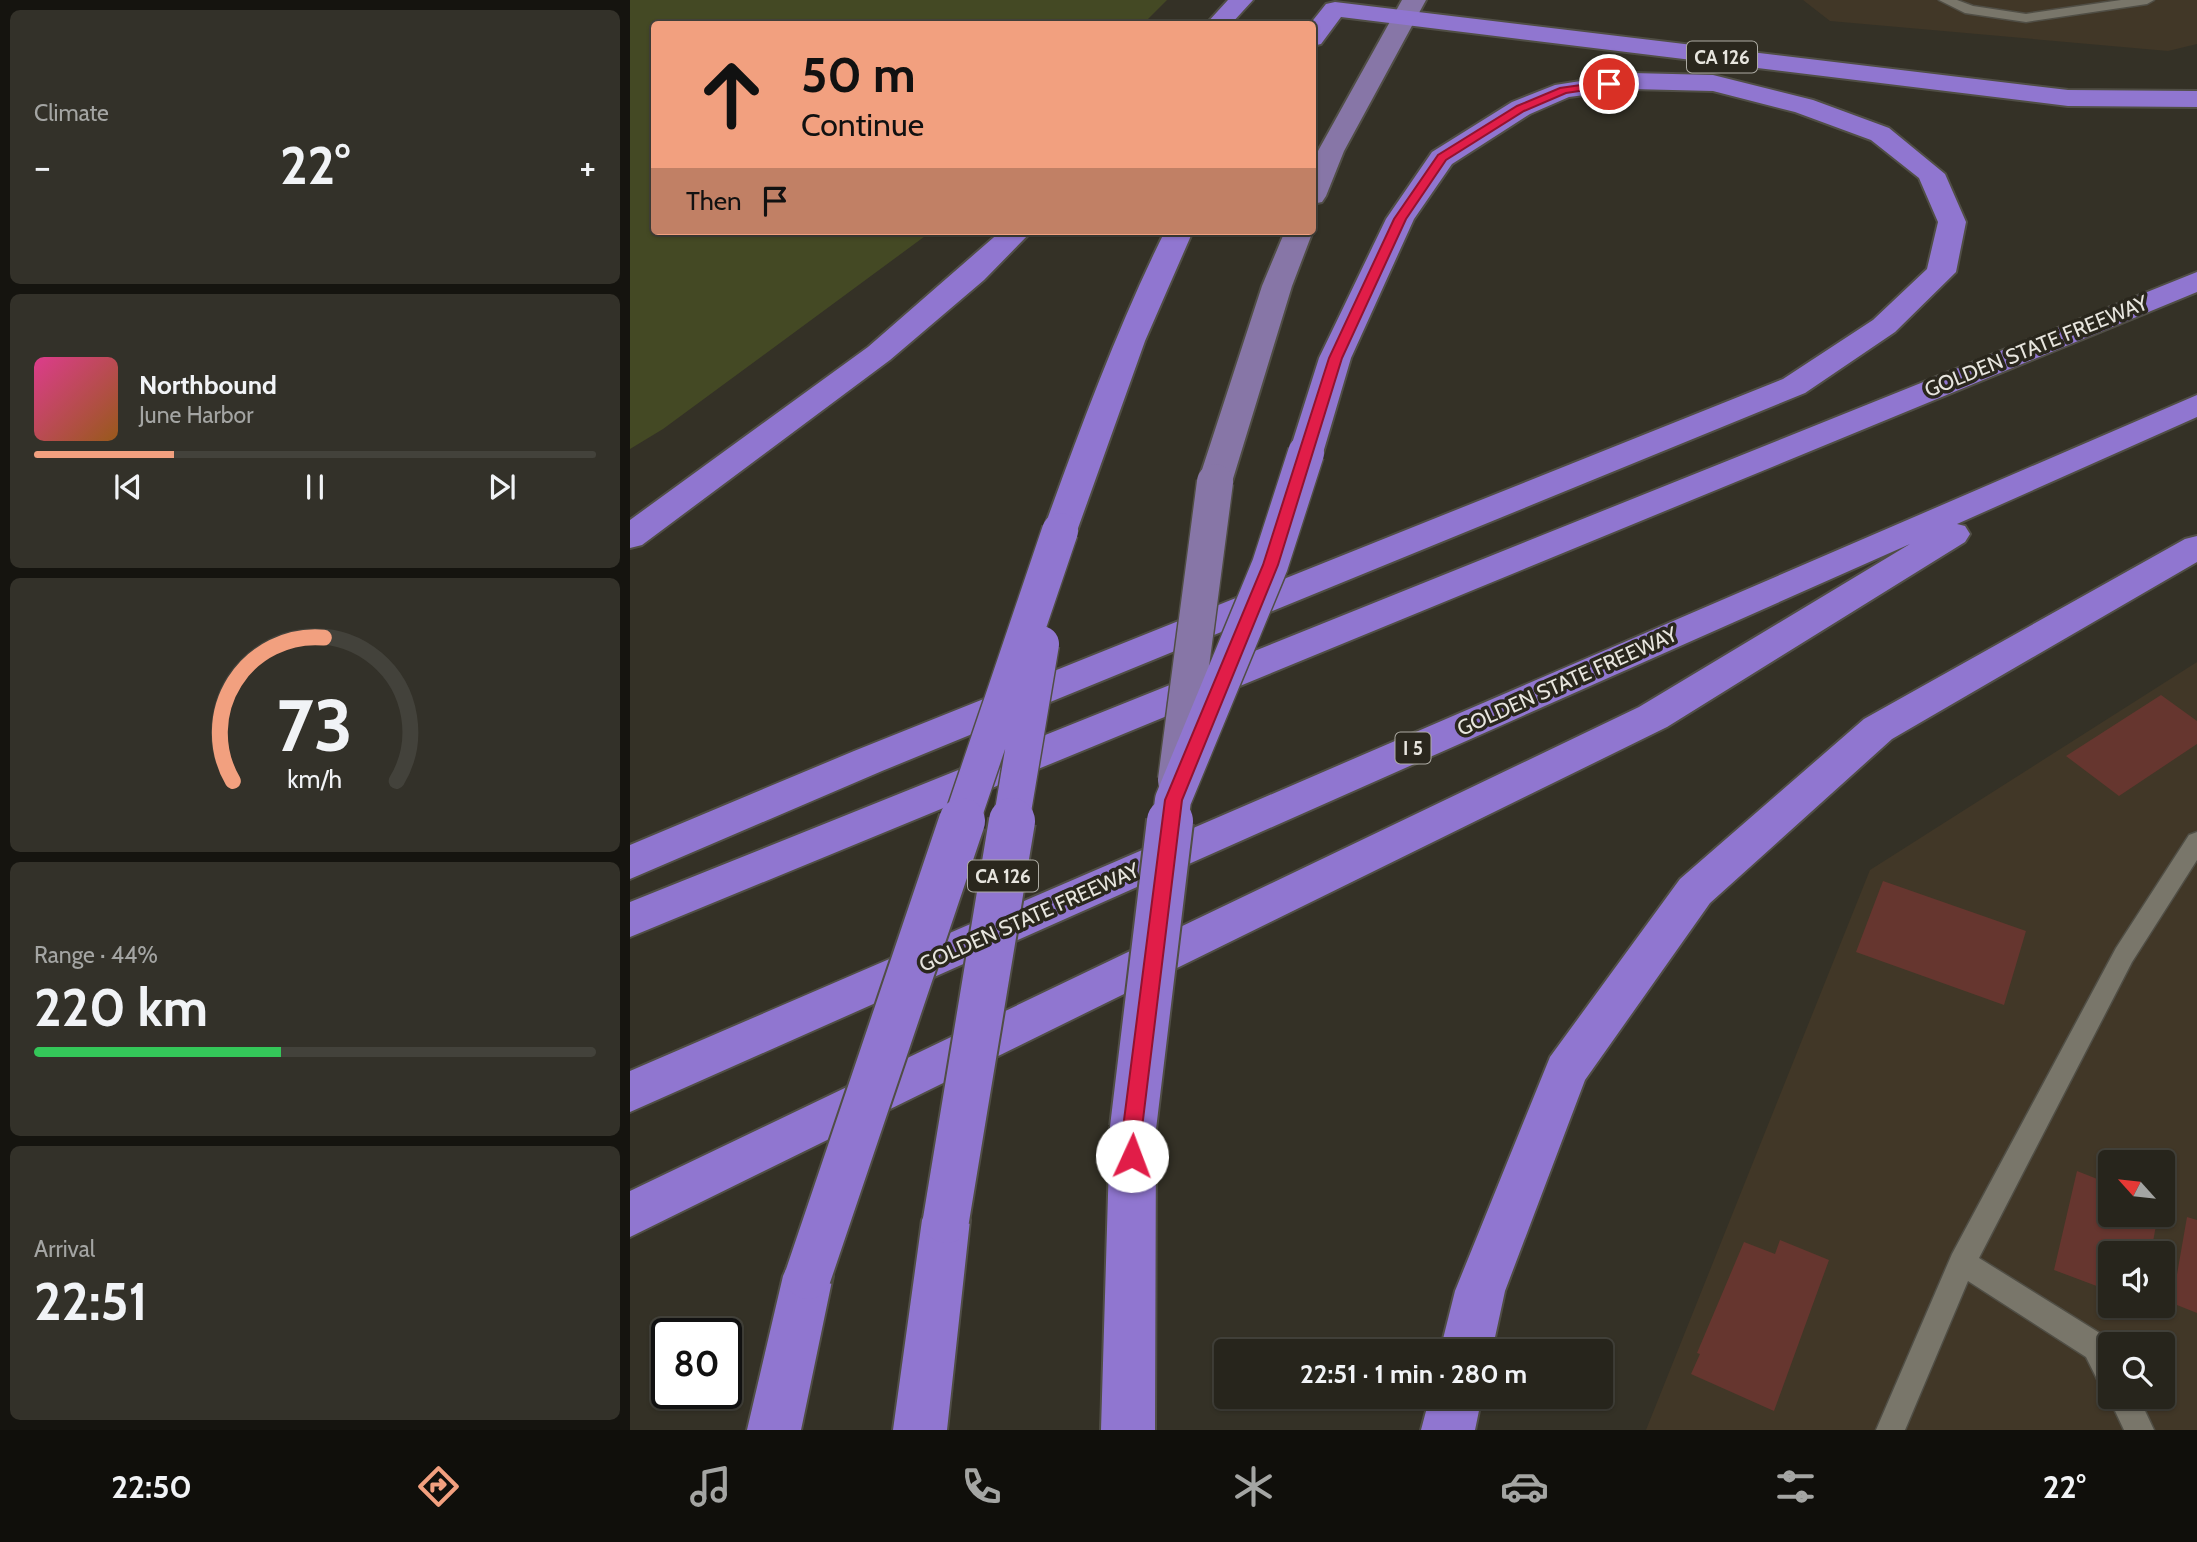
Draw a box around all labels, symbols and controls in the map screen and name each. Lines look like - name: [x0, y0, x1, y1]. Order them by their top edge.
- road number: CA 126: [1687, 41, 1757, 72]
- text: 50 m: [801, 45, 916, 104]
- icon: ahead: [686, 49, 777, 140]
- pin: [1579, 54, 1639, 114]
- icon: arrive: [1590, 65, 1628, 103]
- text: Climate: [34, 99, 109, 127]
- text: Continue: [801, 105, 924, 144]
- text: 22°: [280, 134, 350, 197]
- text: −: [34, 143, 51, 190]
- text: +: [579, 143, 596, 190]
- icon: arrive: [756, 182, 794, 220]
- text: Then: [686, 185, 742, 217]
- street label: GOLDEN STATE FREEWAY: [1921, 289, 2152, 402]
- text: Northbound: [139, 369, 277, 401]
- text: June Harbor: [139, 401, 253, 429]
- icon: previous: [109, 468, 147, 506]
- icon: pause: [296, 468, 334, 506]
- icon: next: [483, 468, 521, 506]
- street label: GOLDEN STATE FREEWAY: [1453, 621, 1682, 741]
- text: 73: [277, 681, 353, 769]
- road number: I 5: [1396, 733, 1430, 764]
- text: km/h: [288, 764, 342, 794]
- street label: GOLDEN STATE FREEWAY: [915, 857, 1144, 977]
- road number: CA 126: [968, 860, 1038, 891]
- text: Range · 44%: [34, 941, 158, 969]
- text: 220 km: [34, 976, 208, 1039]
- position arrow: [1095, 1119, 1169, 1193]
- north arrow: [2098, 1150, 2175, 1227]
- map controls: [2098, 1150, 2175, 1409]
- text: Arrival: [34, 1235, 95, 1263]
- button: sound: [2098, 1241, 2175, 1318]
- text: 22:51: [34, 1270, 148, 1333]
- speed limit sign: 80: [651, 1318, 742, 1409]
- button: search: [2098, 1332, 2175, 1409]
- text: 22:51 · 1 min · 280 m: [1300, 1358, 1527, 1390]
- icon: directions: [414, 1462, 463, 1511]
- icon: music: [686, 1462, 735, 1511]
- icon: phone: [957, 1462, 1006, 1511]
- icon: climate: [1229, 1462, 1278, 1511]
- icon: car: [1500, 1462, 1549, 1511]
- icon: filters: [1771, 1462, 1820, 1511]
- text: 22:50: [111, 1467, 192, 1506]
- text: 22°: [2043, 1467, 2086, 1506]

